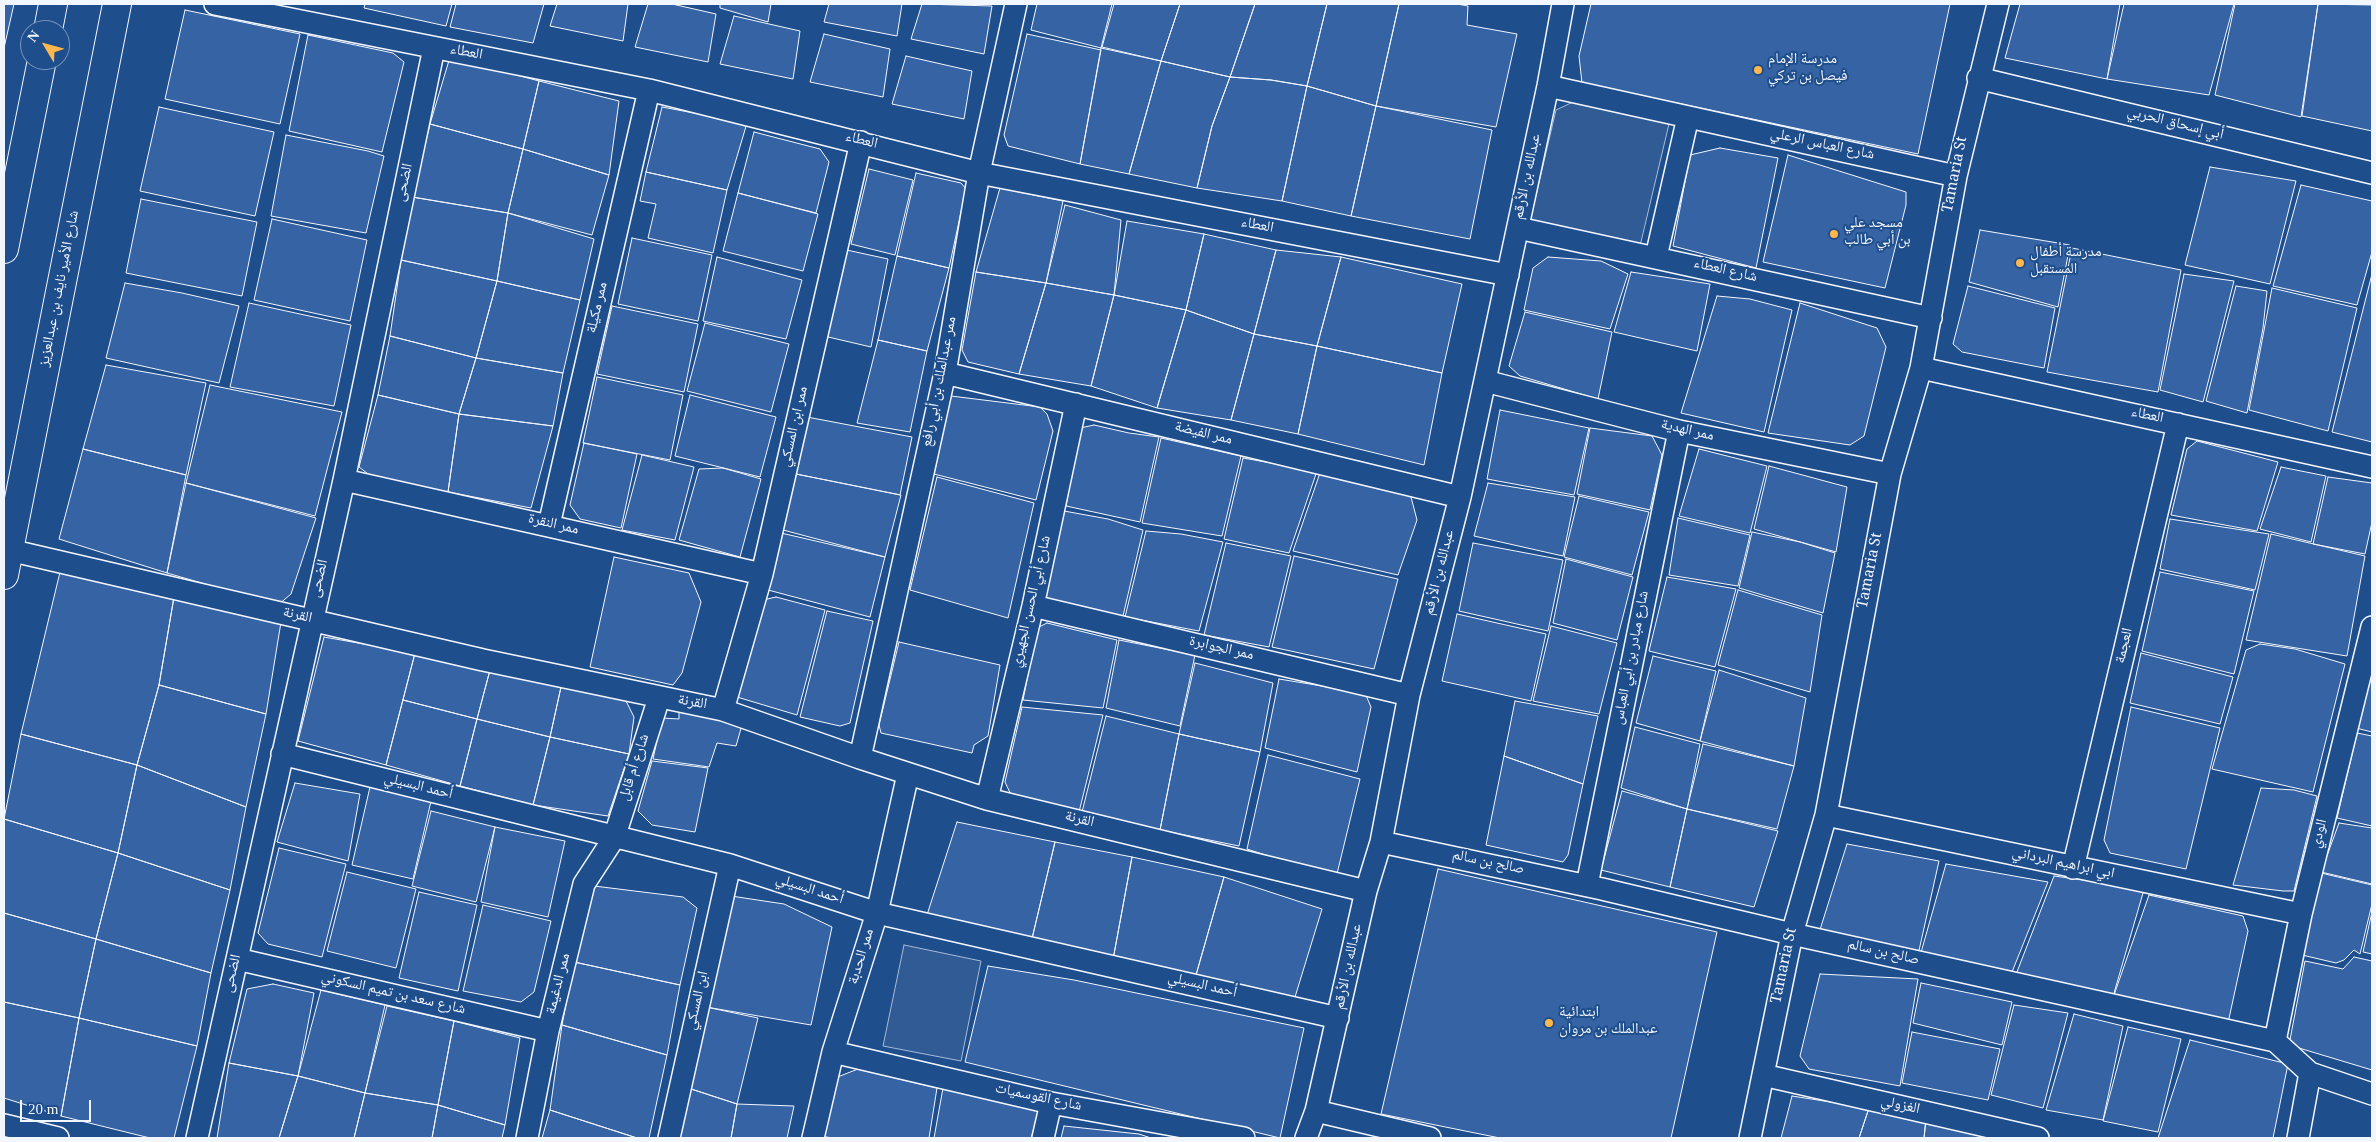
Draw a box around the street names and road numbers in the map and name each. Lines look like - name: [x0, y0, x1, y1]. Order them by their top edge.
- street label: العطاء: [448, 42, 484, 66]
- street label: أبي إسحاق الحربي: [2125, 104, 2225, 146]
- street label: شارع العباس الرعلي: [1768, 126, 1876, 166]
- street label: العطاء: [843, 129, 879, 155]
- street label: عبدالله بن الأرقم: [1511, 133, 1547, 221]
- street label: Tamaria St: [1941, 136, 1973, 214]
- street label: الضحى: [393, 162, 419, 204]
- street label: شارع الأمير نايف بن عبدالعزيز: [37, 209, 85, 369]
- street label: العطاء: [1239, 215, 1275, 239]
- street label: شارع العطاء: [1692, 256, 1758, 288]
- street label: ممر مكيلة: [584, 281, 614, 335]
- street label: ممر عبدالملك بن أبي رافع: [919, 315, 963, 449]
- street label: ممر ابن المسكي: [778, 385, 814, 469]
- street label: العطاء: [2129, 405, 2165, 429]
- street label: ممر الهدية: [1659, 417, 1715, 447]
- street label: ممر الفيضة: [1172, 419, 1234, 451]
- street label: ممر النقرة: [526, 511, 580, 541]
- street label: عبدالله بن الأرقم: [1422, 529, 1460, 617]
- street label: Tamaria St: [1856, 532, 1888, 610]
- street label: شارع أبي الحسن الجهيري: [1009, 534, 1057, 670]
- street label: الضحى: [308, 558, 334, 600]
- street label: شارع مبادر بن أبي العباس: [1611, 590, 1655, 726]
- street label: القرنة: [281, 605, 313, 629]
- street label: العجمة: [2113, 626, 2139, 666]
- street label: ممر الجوابرة: [1187, 634, 1255, 666]
- street label: القرنة: [676, 693, 708, 715]
- street label: شارع أم قابل: [617, 732, 655, 804]
- street label: أحمد البسيلي: [382, 771, 454, 805]
- street label: القرنة: [1063, 809, 1095, 833]
- street label: الودي: [2309, 818, 2333, 850]
- street label: ابي ابراهيم البرداني: [2010, 845, 2116, 885]
- street label: صالح بن سالم: [1450, 848, 1526, 880]
- street label: أحمد البسيلي: [773, 872, 845, 910]
- street label: عبدالله بن الأرقم: [1332, 923, 1368, 1011]
- street label: ممر الحدبة: [846, 927, 880, 987]
- street label: Tamaria St: [1769, 927, 1803, 1005]
- street label: صالح بن سالم: [1845, 937, 1921, 971]
- street label: ممر الدغيمة: [544, 952, 576, 1016]
- street label: الضحى: [221, 953, 247, 995]
- street label: شارع سعد بن تميم السكوني: [319, 970, 467, 1020]
- street label: ابن المسكي: [683, 970, 715, 1032]
- street label: أحمد البسيلي: [1166, 970, 1238, 1004]
- street label: شارع القوسميات: [993, 1081, 1083, 1117]
- street label: الغزولي: [1879, 1094, 1921, 1120]

